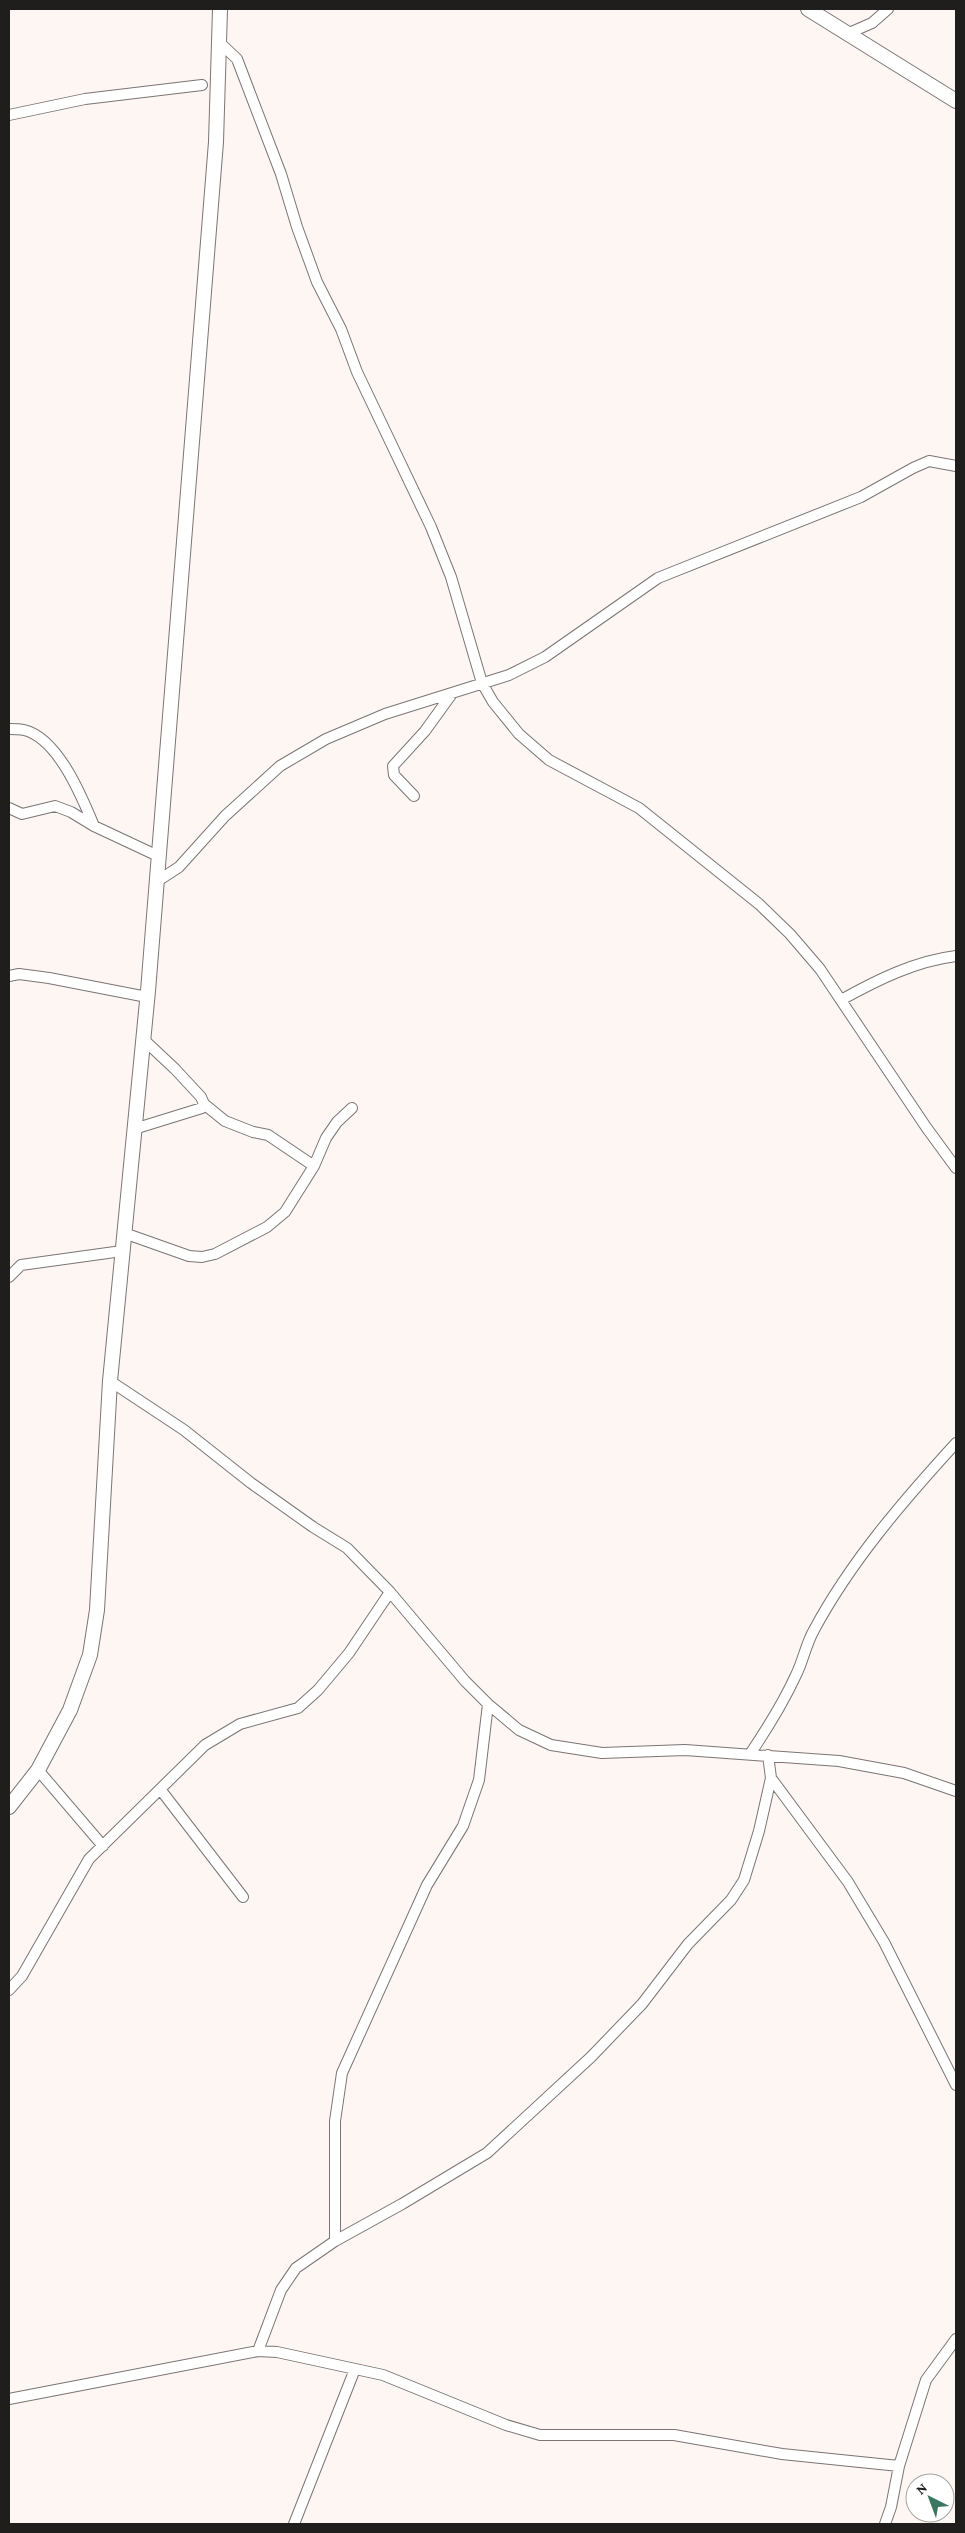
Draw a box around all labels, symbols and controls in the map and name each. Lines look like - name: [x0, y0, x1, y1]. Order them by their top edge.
- north arrow: [905, 2473, 955, 2523]
- text: N: [912, 2479, 931, 2497]

